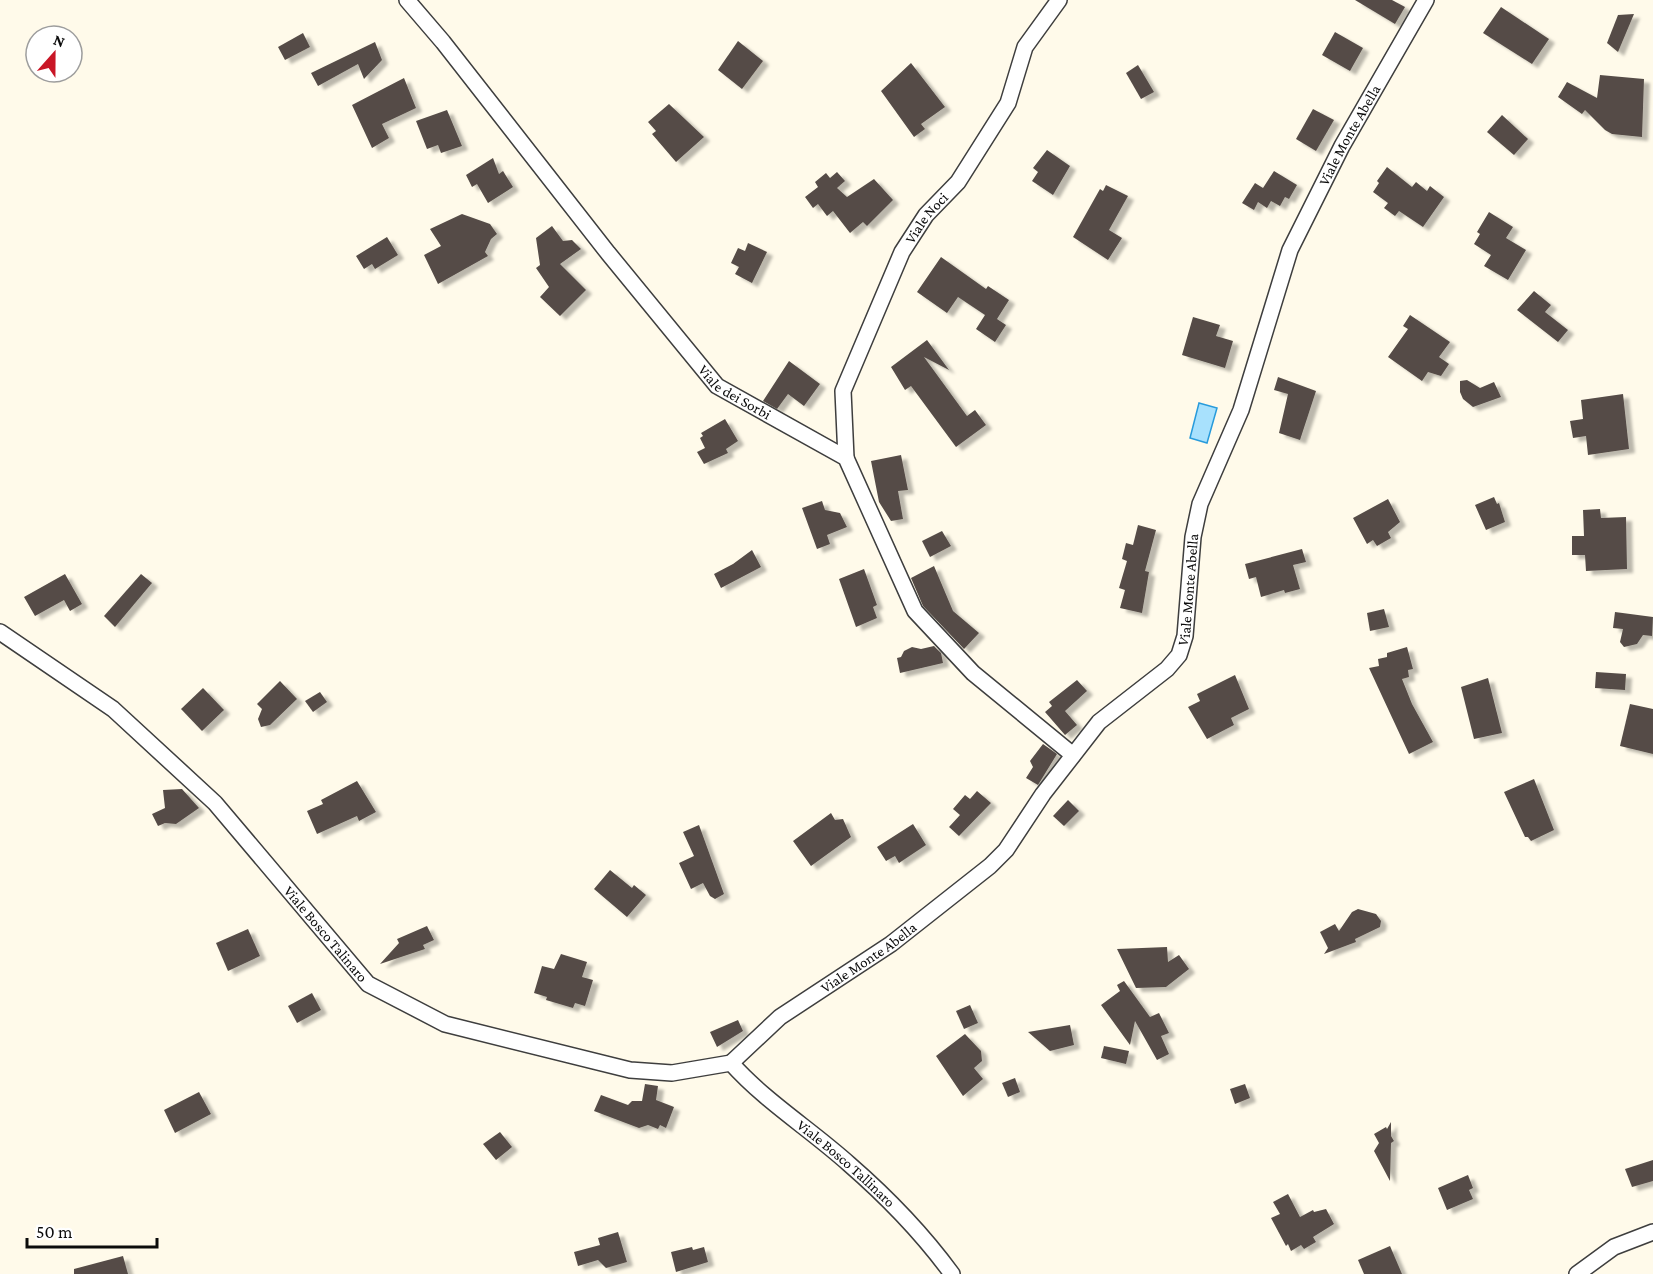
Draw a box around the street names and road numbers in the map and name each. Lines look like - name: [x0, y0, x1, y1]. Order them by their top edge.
- street label: Viale Monte Abella: [1316, 82, 1384, 188]
- street label: Viale Noci: [902, 189, 951, 246]
- street label: Viale dei Sorbi: [695, 362, 774, 422]
- street label: Viale Monte Abella: [1174, 533, 1201, 648]
- street label: Viale Bosco Talinaro: [281, 883, 371, 985]
- street label: Viale Monte Abella: [818, 919, 920, 996]
- street label: Viale Bosco Tallinaro: [794, 1117, 898, 1210]

